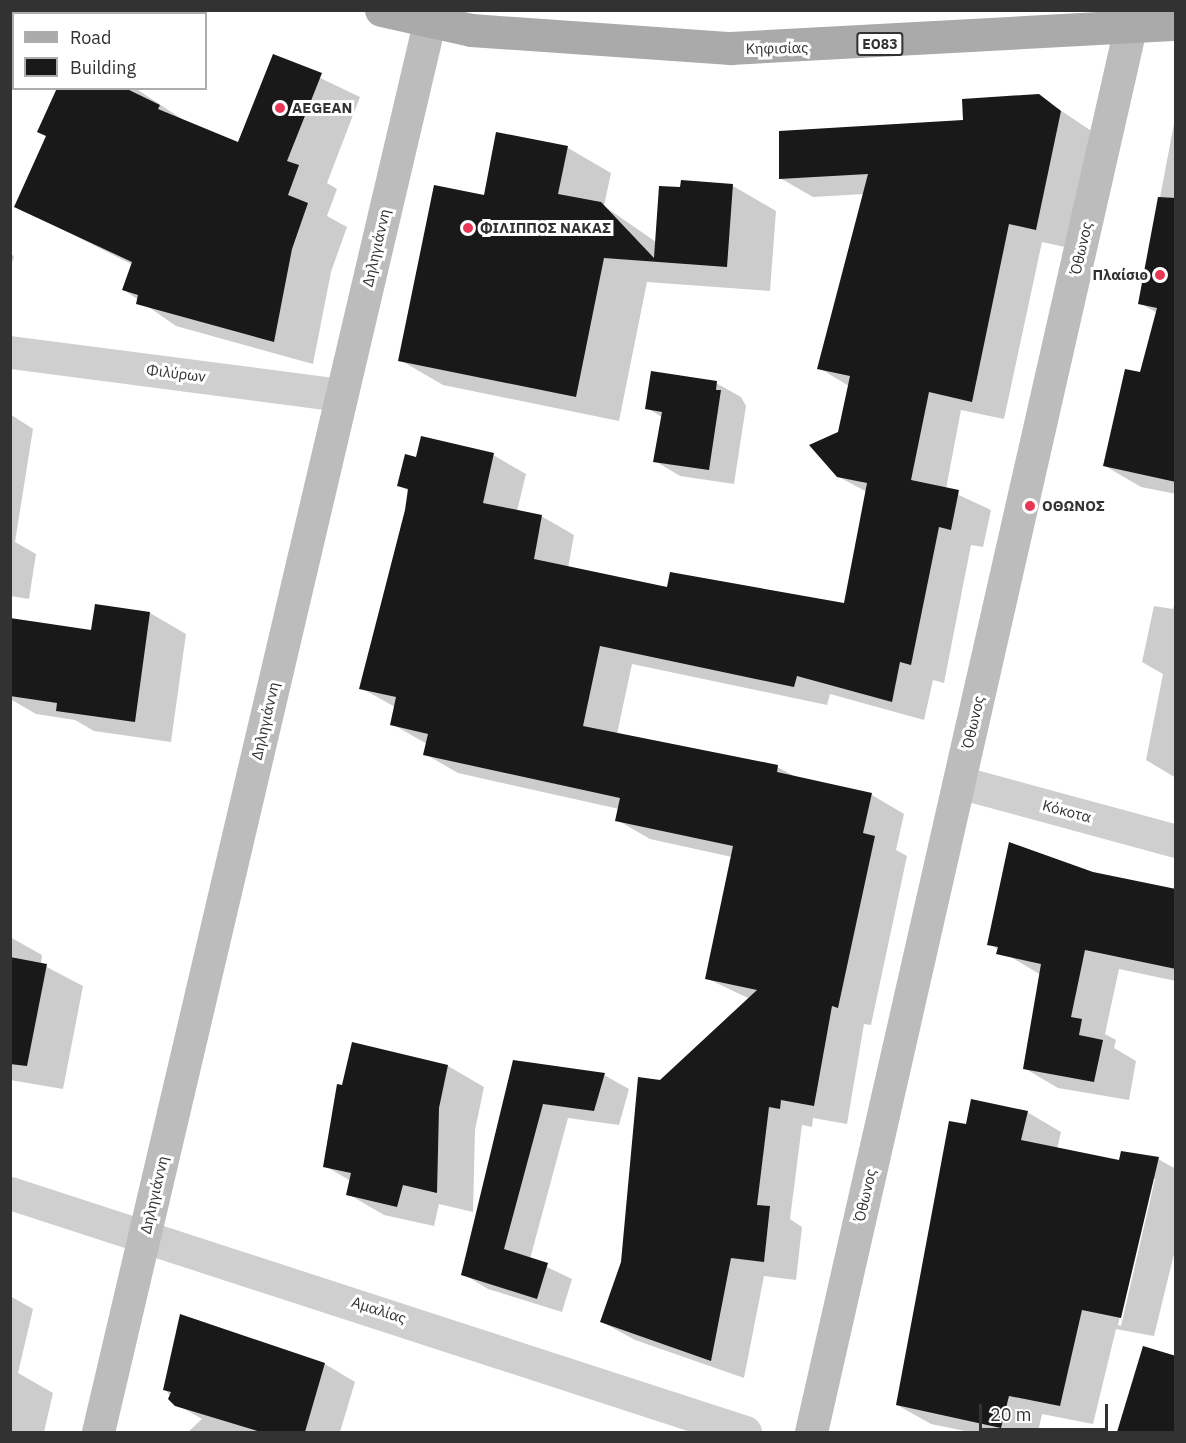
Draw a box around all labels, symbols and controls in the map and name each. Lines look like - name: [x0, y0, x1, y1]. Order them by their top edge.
- legend: [12, 12, 207, 90]
- text: Road: [70, 26, 111, 49]
- road number: ΕΟ83: [856, 33, 904, 55]
- street label: Κηφισίας: [745, 38, 809, 58]
- text: Building: [70, 56, 136, 79]
- place label: AEGEAN: [292, 99, 352, 117]
- marker: AEGEAN: [273, 101, 287, 115]
- street label: Δηληγιάννη: [358, 207, 394, 289]
- place label: ΦΙΛΙΠΠΟΣ ΝΑΚΑΣ: [480, 219, 611, 237]
- street label: Όθωνος: [1066, 220, 1096, 276]
- marker: ΦΙΛΙΠΠΟΣ ΝΑΚΑΣ: [461, 221, 475, 235]
- place label: Πλαίσιο: [1093, 266, 1148, 284]
- marker: Πλαίσιο: [1153, 268, 1167, 282]
- street label: Φιλύρων: [145, 360, 207, 386]
- place label: ΟΘΩΝΟΣ: [1042, 497, 1105, 515]
- marker: ΟΘΩΝΟΣ: [1023, 499, 1037, 513]
- street label: Δηληγιάννη: [247, 680, 283, 762]
- street label: Όθωνος: [958, 694, 988, 750]
- street label: Κόκοτα: [1041, 796, 1093, 826]
- street label: Δηληγιάννη: [136, 1154, 172, 1236]
- street label: Όθωνος: [850, 1167, 880, 1223]
- street label: Αμαλίας: [349, 1293, 409, 1327]
- scale bar: [982, 1392, 1111, 1430]
- text: 20 m: [990, 1403, 1032, 1426]

